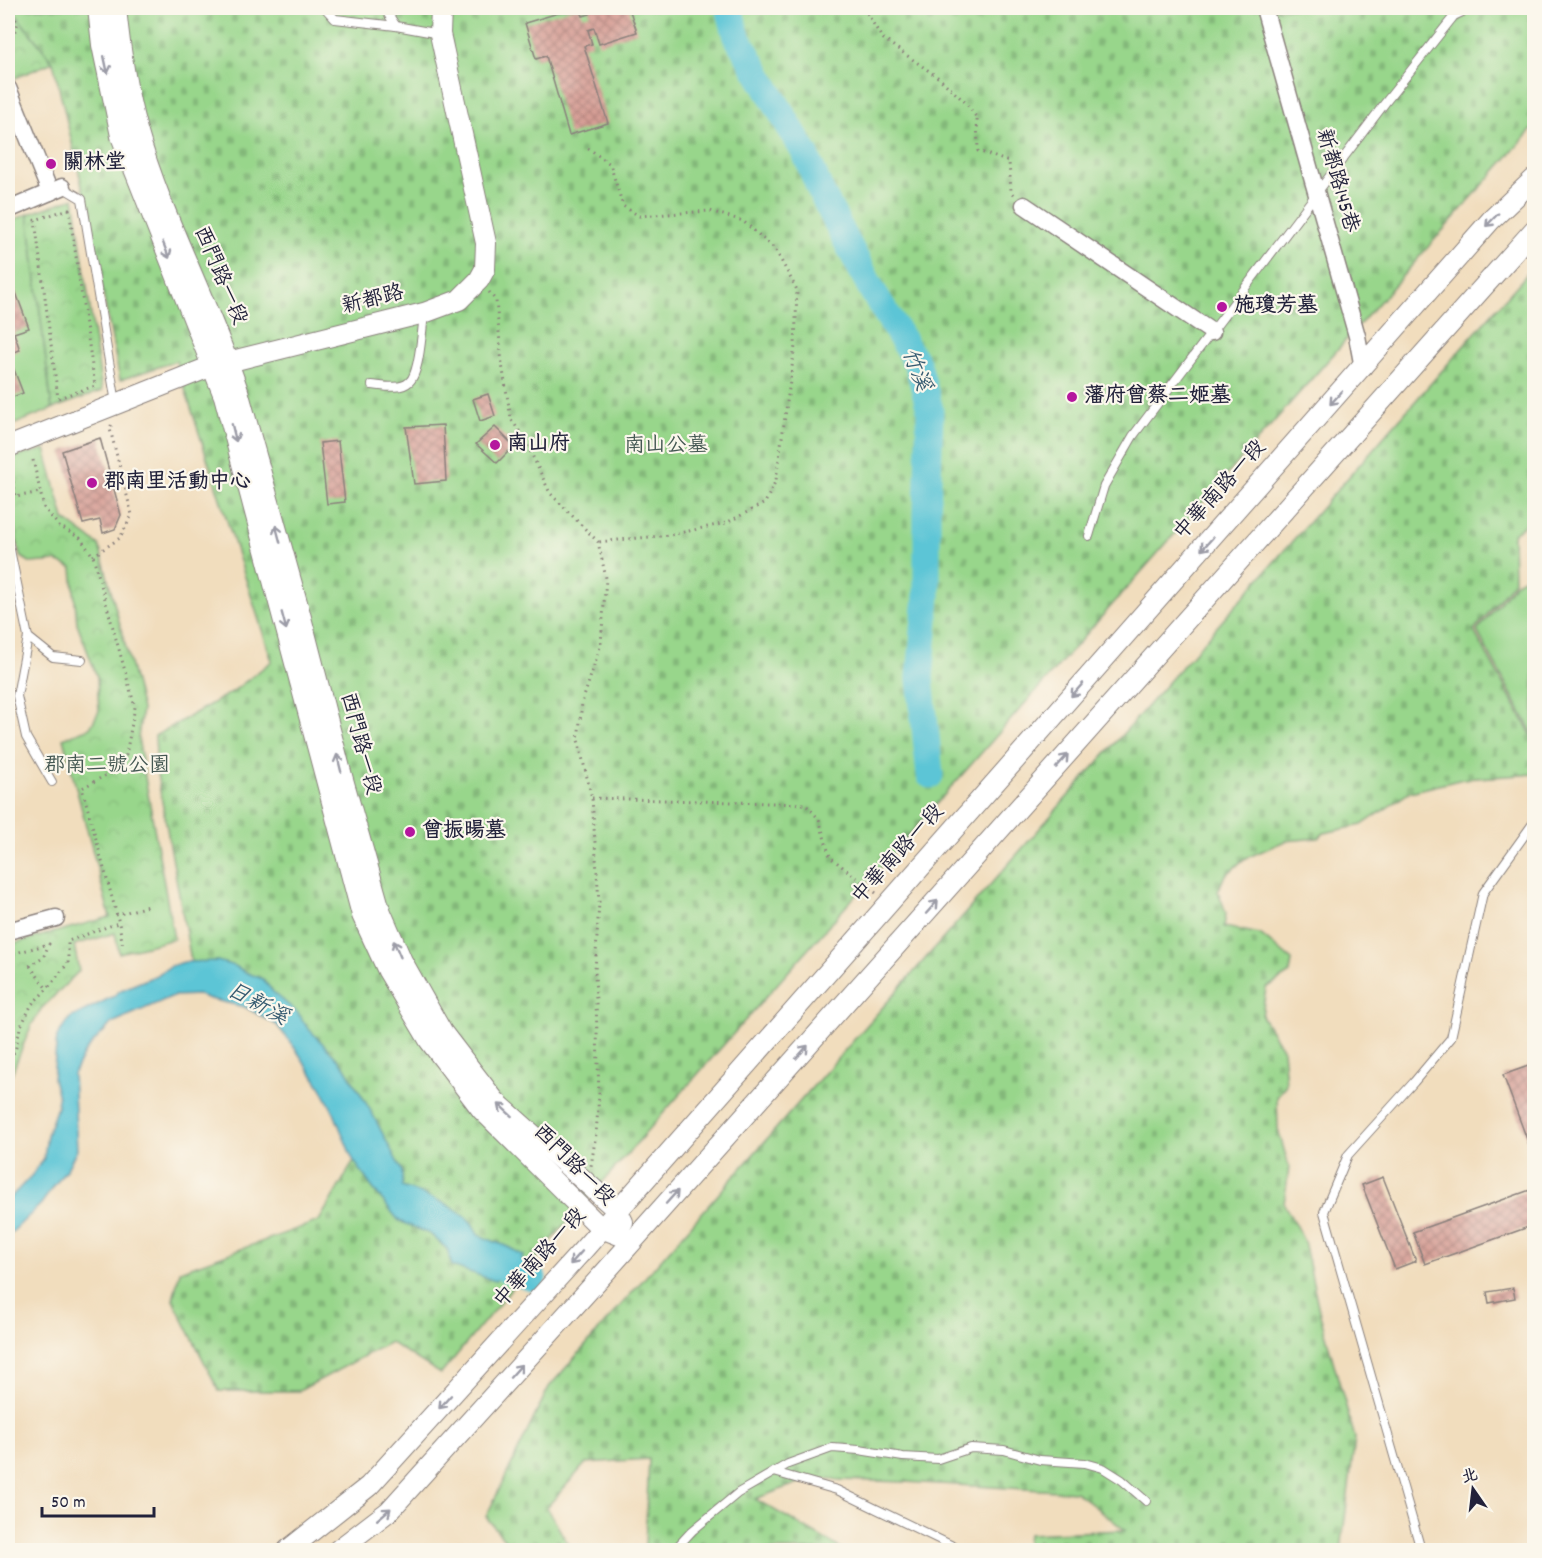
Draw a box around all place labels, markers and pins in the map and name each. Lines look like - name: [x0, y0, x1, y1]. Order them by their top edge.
- place label: 關林堂: [63, 149, 126, 179]
- marker: 關林堂: [44, 157, 58, 171]
- place label: 施瓊芳墓: [1234, 292, 1318, 322]
- marker: 施瓊芳墓: [1215, 300, 1229, 314]
- place label: 藩府曾蔡二姬墓: [1084, 382, 1231, 412]
- marker: 藩府曾蔡二姬墓: [1065, 390, 1079, 404]
- place label: 南山府: [507, 430, 570, 460]
- marker: 南山府: [488, 438, 502, 452]
- place label: 郡南里活動中心: [104, 468, 251, 498]
- marker: 郡南里活動中心: [85, 476, 99, 490]
- place label: 曾振暘墓: [422, 817, 506, 847]
- marker: 曾振暘墓: [403, 825, 417, 839]

